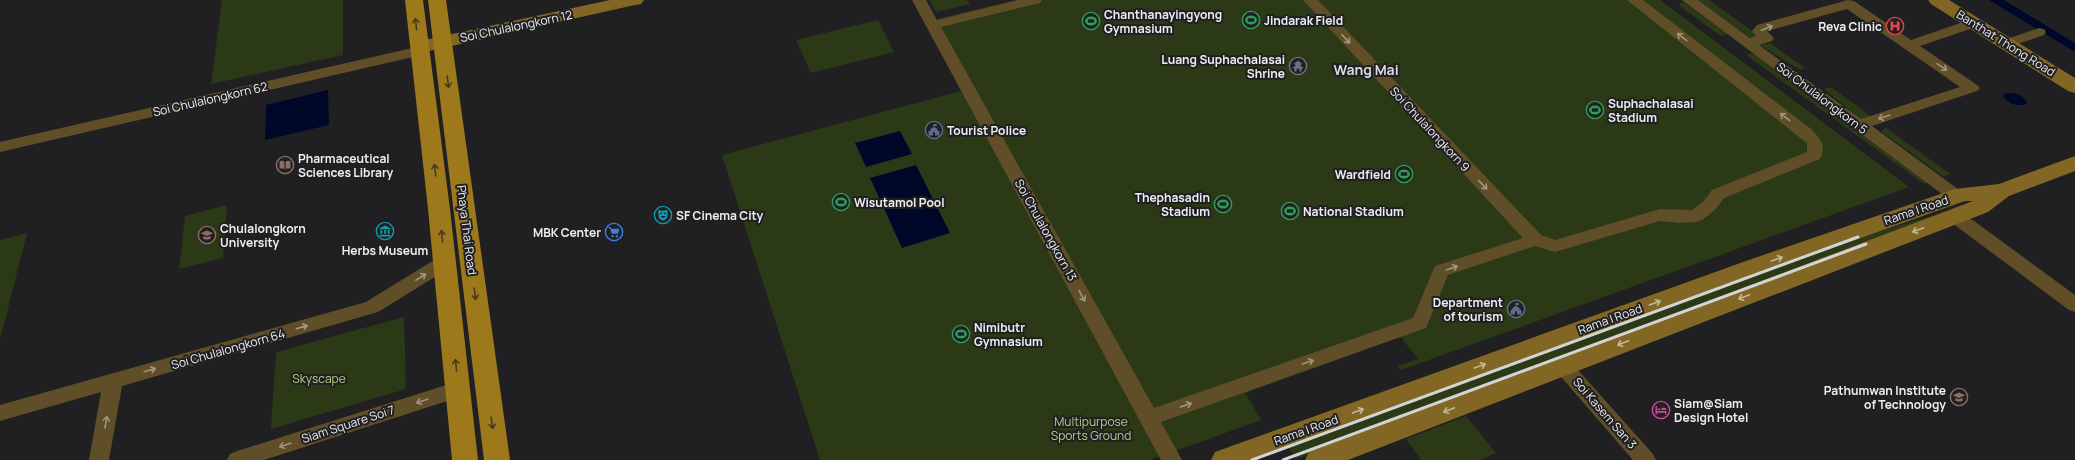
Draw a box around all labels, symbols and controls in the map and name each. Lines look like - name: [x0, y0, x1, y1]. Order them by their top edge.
- street label: Soi Chulalongkorn 12: [458, 6, 574, 46]
- place label: Chanthanayingyong Gymnasium: [1104, 6, 1222, 37]
- street label: Banthat Thong Road: [1953, 6, 2059, 80]
- sports icon: Jindarak Field: [1241, 10, 1261, 30]
- sports icon: Chanthanayingyong Gymnasium: [1081, 11, 1101, 31]
- place label: Jindarak Field: [1264, 12, 1343, 29]
- hospital icon: Reva Clinic: [1885, 16, 1905, 36]
- one-way arrow: [412, 17, 420, 30]
- place label: Reva Clinic: [1818, 18, 1882, 35]
- one-way arrow: [1760, 23, 1772, 31]
- one-way arrow: [1677, 33, 1688, 42]
- one-way arrow: [1341, 34, 1351, 44]
- place label: Luang Suphachalasai Shrine: [1161, 51, 1285, 82]
- temple icon: Luang Suphachalasai Shrine: [1288, 56, 1308, 76]
- street label: Soi Chulalongkorn 5: [1773, 58, 1871, 138]
- district label: Wang Mai: [1333, 60, 1399, 79]
- one-way arrow: [1936, 63, 1947, 71]
- one-way arrow: [444, 75, 452, 88]
- street label: Soi Chulalongkorn 62: [151, 77, 269, 120]
- street label: Soi Chulalongkorn 9: [1386, 83, 1474, 175]
- place label: Suphachalasai Stadium: [1608, 95, 1694, 126]
- sports icon: Suphachalasai Stadium: [1585, 100, 1605, 120]
- one-way arrow: [1779, 113, 1790, 121]
- one-way arrow: [1878, 113, 1890, 121]
- public building icon: Tourist Police: [924, 120, 944, 140]
- place label: Tourist Police: [947, 122, 1026, 139]
- place label: Pharmaceutical Sciences Library: [298, 150, 394, 181]
- library icon: Pharmaceutical Sciences Library: [275, 155, 295, 175]
- one-way arrow: [431, 164, 439, 177]
- sports icon: Wardfield: [1394, 164, 1414, 184]
- place label: Wardfield: [1335, 166, 1391, 183]
- street label: Soi Chulalongkorn 13: [1011, 176, 1081, 284]
- one-way arrow: [1478, 179, 1487, 189]
- street label: Phaya Thai Road: [453, 184, 481, 276]
- place label: Thephasadin Stadium: [1135, 189, 1210, 220]
- street label: Rama I Road: [1881, 191, 1951, 229]
- sports icon: Wisutamol Pool: [831, 192, 851, 212]
- place label: Wisutamol Pool: [854, 194, 945, 211]
- sports icon: Thephasadin Stadium: [1213, 194, 1233, 214]
- sports icon: National Stadium: [1280, 201, 1300, 221]
- place label: National Stadium: [1303, 203, 1404, 220]
- theatre icon: SF Cinema City: [653, 205, 673, 225]
- place label: SF Cinema City: [676, 207, 764, 224]
- place label: Chulalongkorn University: [220, 220, 306, 251]
- museum icon: Herbs Museum: [375, 221, 395, 241]
- supermarket icon: MBK Center: [604, 222, 624, 242]
- place label: MBK Center: [533, 224, 601, 241]
- school or university icon: Chulalongkorn University: [197, 225, 217, 245]
- one-way arrow: [1912, 227, 1924, 235]
- one-way arrow: [439, 230, 446, 243]
- place label: Herbs Museum: [342, 242, 429, 259]
- one-way arrow: [1771, 254, 1783, 262]
- one-way arrow: [1445, 263, 1457, 271]
- one-way arrow: [415, 273, 426, 281]
- one-way arrow: [471, 287, 479, 300]
- one-way arrow: [1079, 290, 1087, 302]
- place label: Department of tourism: [1433, 294, 1503, 325]
- one-way arrow: [1739, 294, 1751, 302]
- one-way arrow: [1649, 298, 1661, 306]
- public building icon: Department of tourism: [1506, 299, 1526, 319]
- street label: Rama I Road: [1576, 300, 1644, 338]
- place label: Nimibutr Gymnasium: [974, 319, 1043, 350]
- one-way arrow: [296, 323, 309, 330]
- sports icon: Nimibutr Gymnasium: [951, 324, 971, 344]
- street label: Soi Chulalongkorn 64: [169, 325, 287, 373]
- one-way arrow: [1617, 340, 1629, 348]
- one-way arrow: [1302, 358, 1314, 366]
- one-way arrow: [453, 359, 460, 372]
- one-way arrow: [1474, 362, 1486, 370]
- one-way arrow: [144, 366, 157, 374]
- park label: Skyscape: [292, 370, 346, 387]
- street label: Soi Kasem San 3: [1569, 374, 1641, 452]
- place label: Pathumwan Institute of Technology: [1824, 382, 1946, 413]
- school or university icon: Pathumwan Institute of Technology: [1949, 387, 1969, 407]
- place label: Siam@Siam Design Hotel: [1674, 395, 1748, 426]
- one-way arrow: [416, 397, 428, 405]
- hotel icon: Siam@Siam Design Hotel: [1651, 400, 1671, 420]
- street label: Siam Square Soi 7: [299, 401, 397, 447]
- one-way arrow: [1179, 401, 1192, 408]
- one-way arrow: [1352, 406, 1364, 414]
- one-way arrow: [1444, 407, 1456, 415]
- street label: Rama I Road: [1272, 411, 1340, 449]
- park label: Multipurpose Sports Ground: [1051, 413, 1131, 444]
- one-way arrow: [102, 415, 110, 428]
- one-way arrow: [488, 416, 496, 429]
- one-way arrow: [279, 441, 291, 449]

